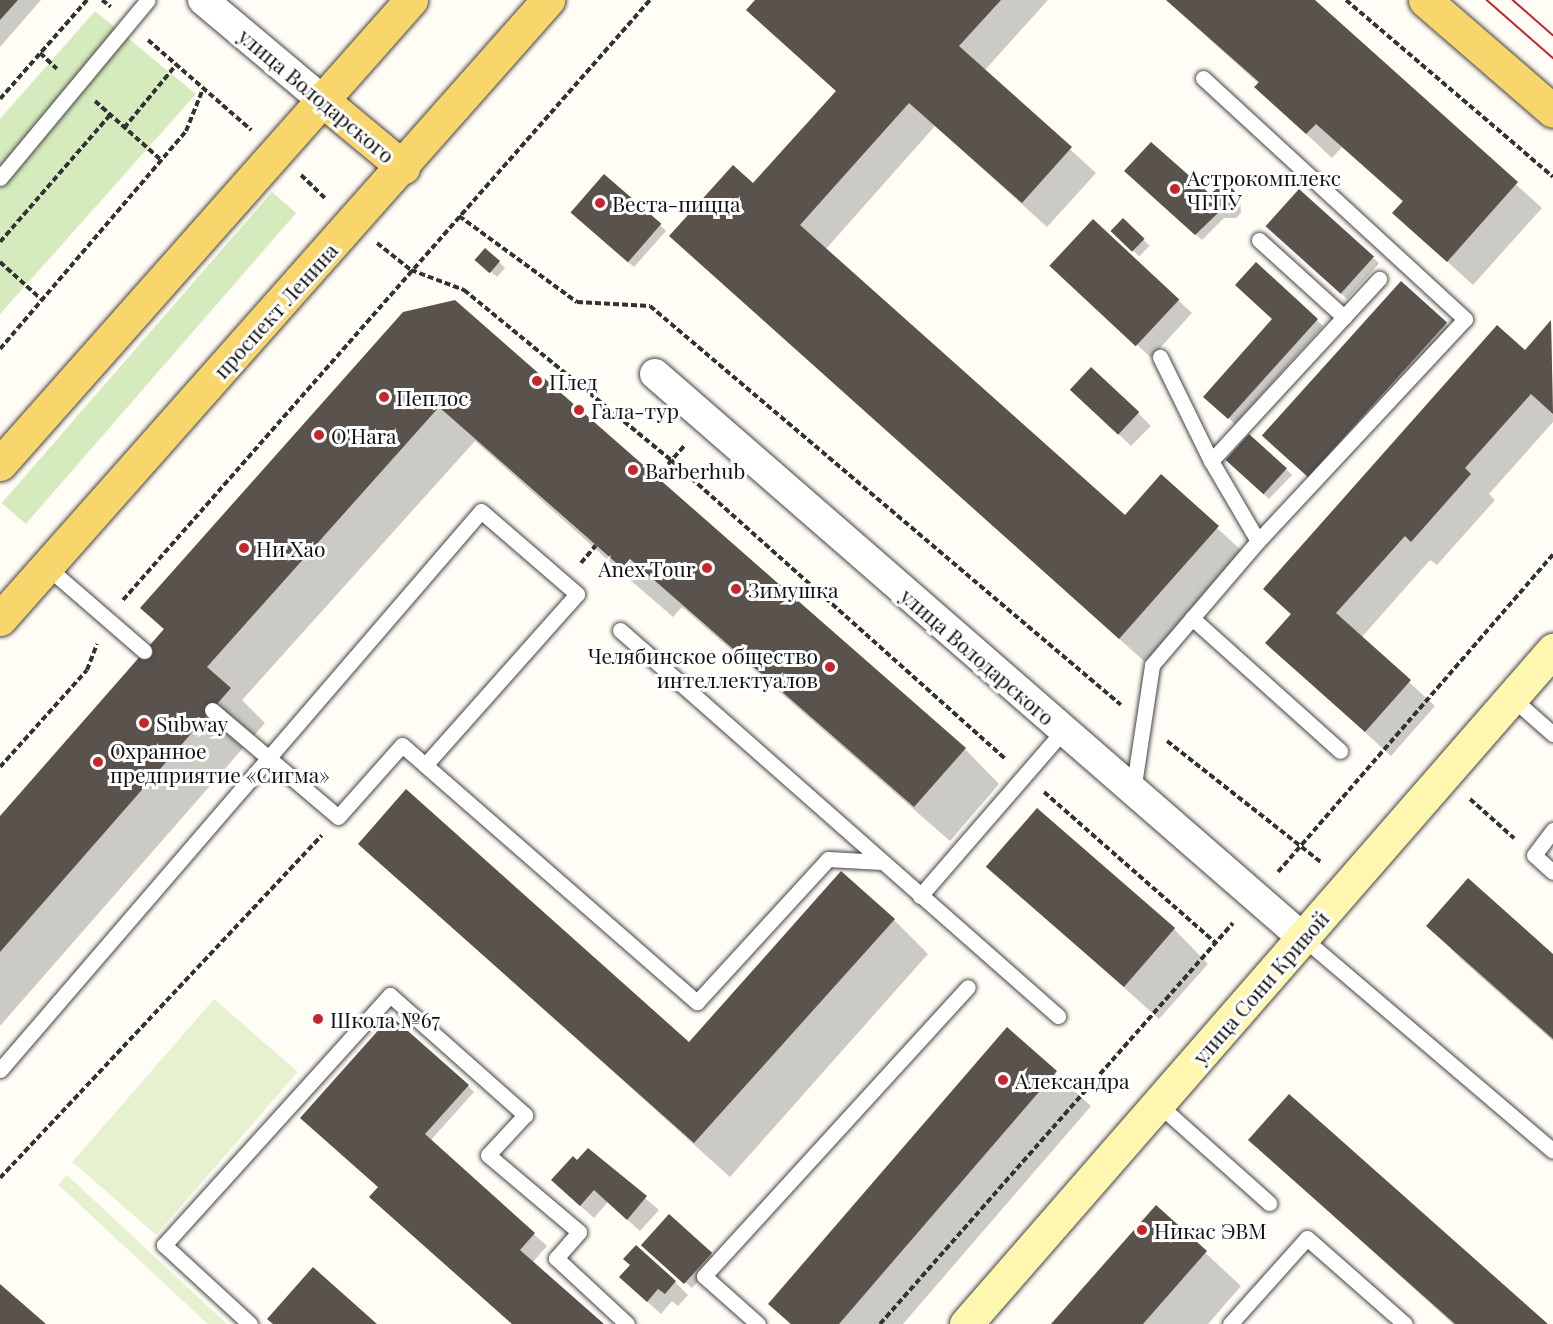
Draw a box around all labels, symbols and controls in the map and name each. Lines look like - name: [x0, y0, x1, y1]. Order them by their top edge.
- street label: улица Володарского: [234, 23, 400, 167]
- place label: Астрокомплекс ЧГПУ: [1187, 164, 1341, 214]
- marker: Астрокомплекс ЧГПУ: [1168, 182, 1182, 196]
- place label: Веста-пицца: [612, 190, 740, 216]
- marker: Веста-пицца: [593, 196, 607, 210]
- street label: проспект Ленина: [208, 237, 342, 383]
- place label: Плед: [549, 368, 597, 394]
- marker: Плед: [530, 374, 544, 388]
- place label: Пеплос: [396, 384, 469, 410]
- marker: Пеплос: [377, 390, 391, 404]
- place label: Гала-тур: [591, 397, 679, 423]
- marker: Гала-тур: [572, 403, 586, 417]
- place label: O'Hara: [331, 422, 397, 448]
- marker: O'Hara: [312, 428, 326, 442]
- place label: Barberhub: [645, 457, 745, 483]
- marker: Barberhub: [626, 463, 640, 477]
- place label: Ни Хао: [256, 535, 326, 561]
- marker: Ни Хао: [237, 541, 251, 555]
- place label: Anex Tour: [598, 555, 695, 581]
- marker: Anex Tour: [700, 561, 714, 575]
- place label: Зимушка: [748, 576, 838, 602]
- marker: Зимушка: [729, 582, 743, 596]
- street label: улица Володарского: [896, 582, 1060, 730]
- place label: Челябинское общество интеллектуалов: [588, 642, 818, 692]
- marker: Челябинское общество интеллектуалов: [823, 660, 837, 674]
- place label: Subway: [156, 710, 228, 736]
- marker: Subway: [137, 716, 151, 730]
- place label: Охранное предприятие «Сигма»: [110, 737, 330, 787]
- marker: Охранное предприятие «Сигма»: [91, 755, 105, 769]
- street label: улица Сони Кривой: [1187, 905, 1333, 1069]
- place label: Школа №67: [330, 1006, 440, 1032]
- marker: Школа №67: [311, 1012, 325, 1026]
- place label: Александра: [1015, 1067, 1130, 1093]
- marker: Александра: [996, 1073, 1010, 1087]
- place label: Никас ЭВМ: [1154, 1217, 1267, 1243]
- marker: Никас ЭВМ: [1135, 1223, 1149, 1237]

